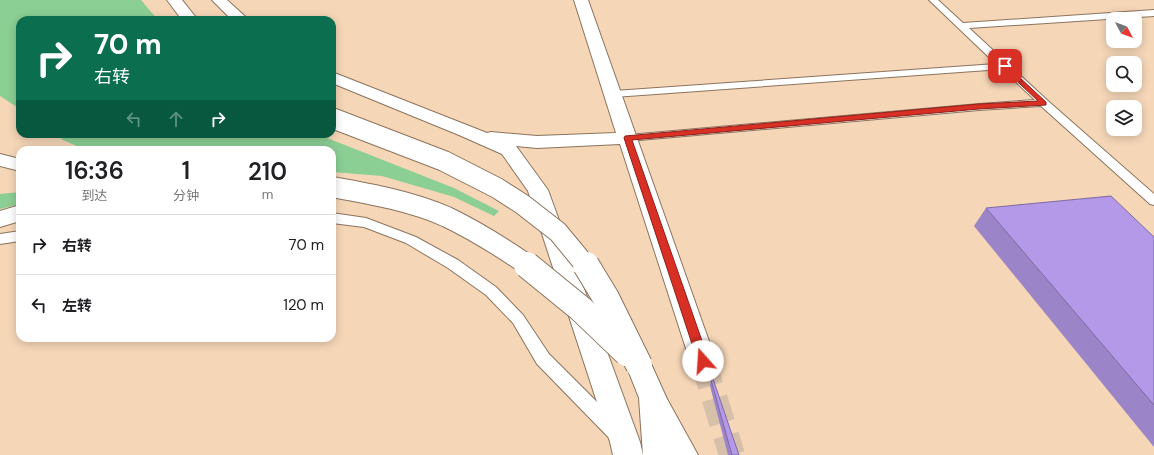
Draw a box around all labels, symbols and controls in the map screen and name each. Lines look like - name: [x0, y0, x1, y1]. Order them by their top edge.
- north arrow: [1106, 12, 1142, 48]
- map controls: [1106, 12, 1142, 136]
- text: 70 m: [94, 26, 162, 63]
- icon: right: [28, 32, 80, 84]
- pin: [988, 49, 1022, 83]
- icon: arrive: [994, 55, 1016, 77]
- button: search: [1106, 56, 1142, 92]
- text: 右转: [94, 65, 130, 89]
- button: layers: [1106, 100, 1142, 136]
- icon: left: [123, 108, 145, 130]
- icon: ahead: [165, 108, 187, 130]
- icon: right: [207, 108, 229, 130]
- text: 16:36: [65, 155, 124, 186]
- text: 1: [182, 155, 190, 186]
- text: 210: [248, 156, 287, 187]
- text: m: [262, 186, 273, 203]
- text: 到达: [81, 187, 107, 204]
- text: 分钟: [173, 187, 199, 204]
- icon: right: [28, 234, 50, 256]
- text: 70 m: [289, 235, 324, 255]
- text: 右转: [62, 236, 92, 256]
- icon: left: [28, 294, 50, 316]
- text: 120 m: [283, 295, 324, 315]
- text: 左转: [62, 296, 92, 316]
- position arrow: [682, 340, 724, 382]

